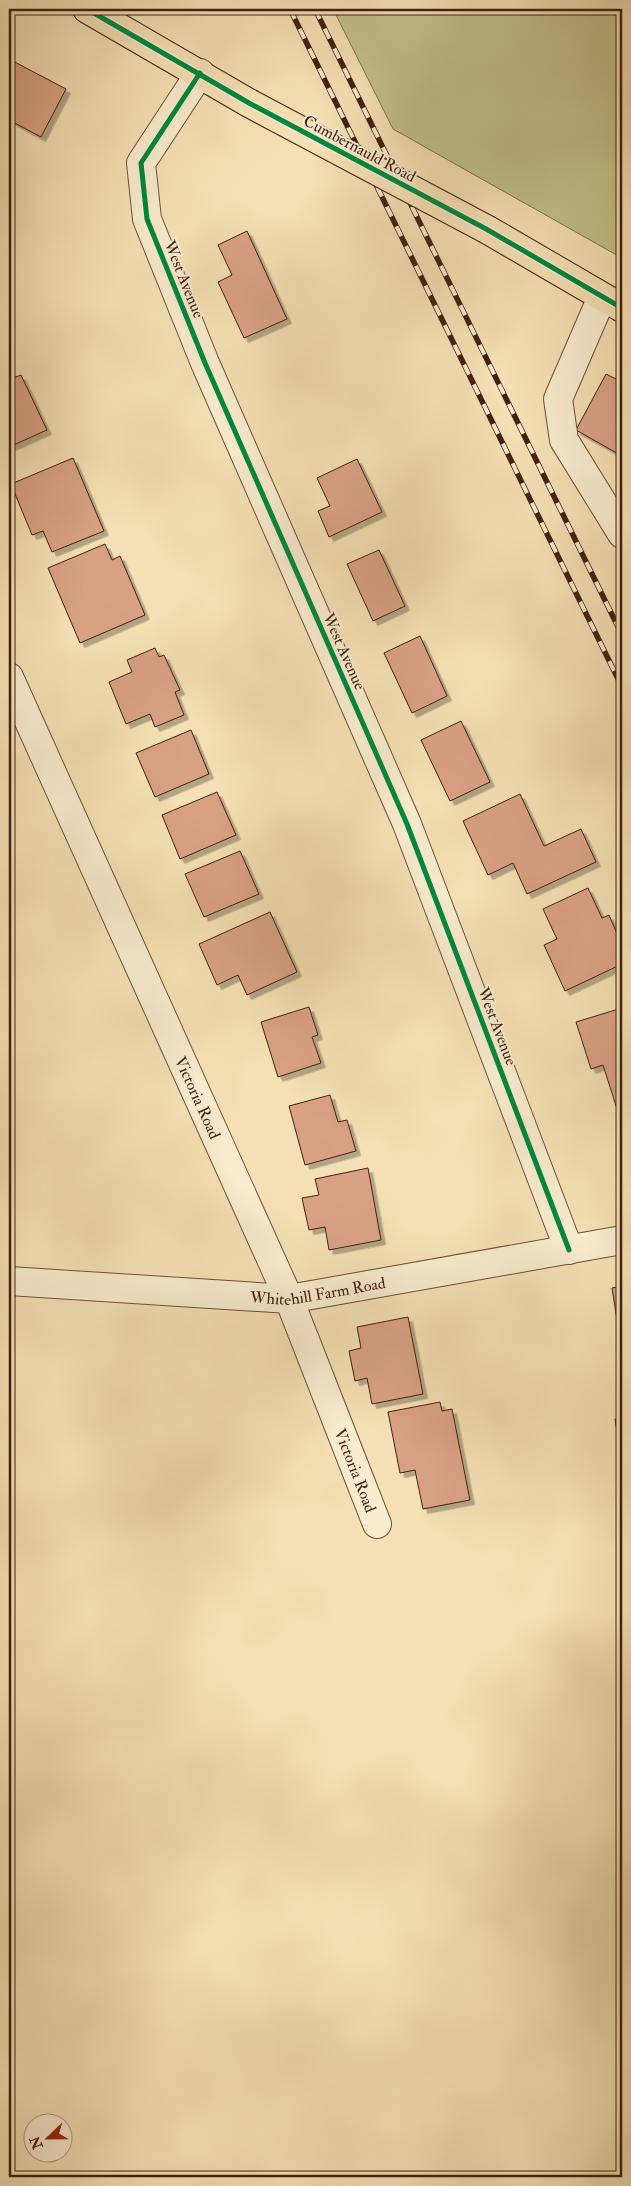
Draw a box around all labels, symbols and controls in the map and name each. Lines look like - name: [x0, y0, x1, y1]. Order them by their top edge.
- street label: Cumbernauld Road: [300, 111, 419, 187]
- street label: West Avenue: [159, 237, 209, 321]
- street label: West Avenue: [318, 609, 370, 693]
- street label: West Avenue: [473, 984, 521, 1068]
- street label: Victoria Road: [170, 1053, 225, 1142]
- street label: Whitehill Farm Road: [249, 1273, 387, 1310]
- street label: Victoria Road: [330, 1426, 381, 1516]
- north arrow: [22, 2114, 72, 2164]
- text: N: [26, 2133, 47, 2153]

